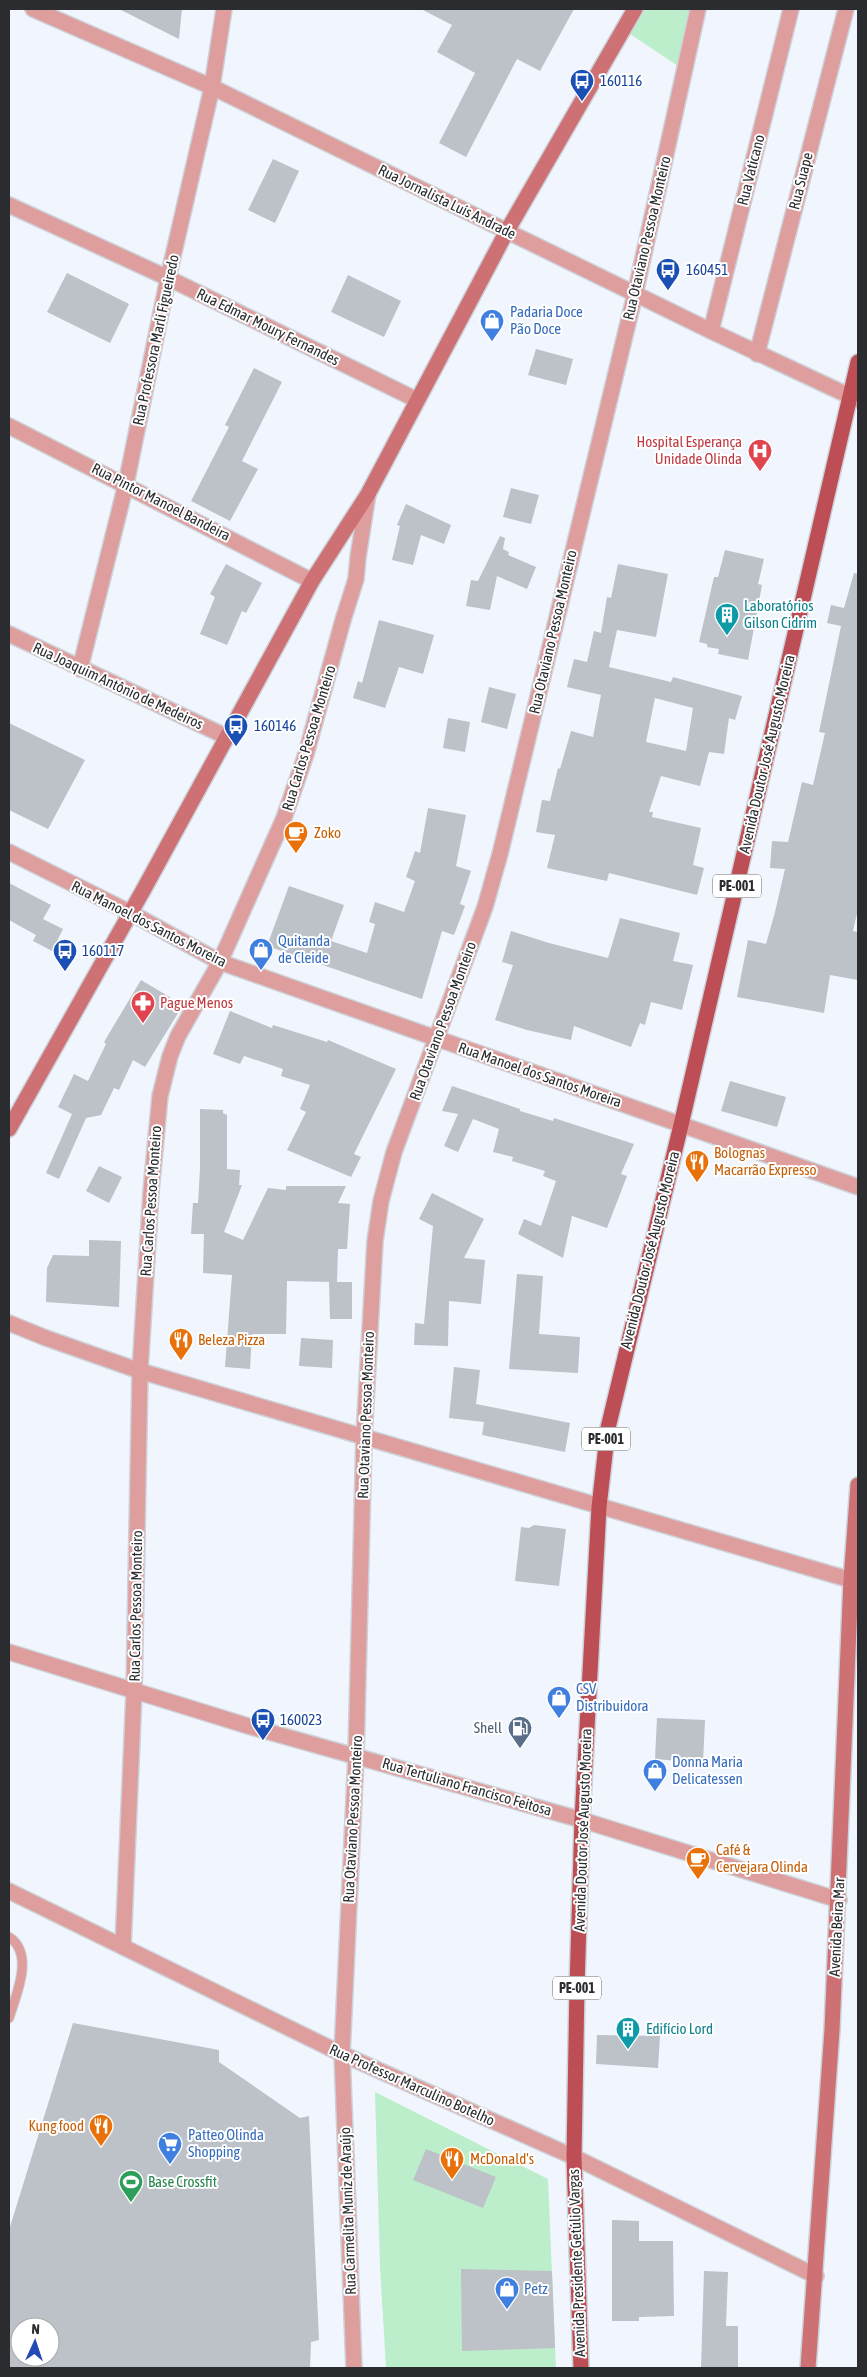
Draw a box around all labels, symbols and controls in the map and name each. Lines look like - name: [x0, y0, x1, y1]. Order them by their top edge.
- bus stop icon: 160116: [569, 68, 595, 102]
- place label: 160116: [600, 72, 642, 89]
- street label: Rua Vaticano: [734, 133, 768, 207]
- street label: Rua Suape: [785, 150, 816, 211]
- street label: Rua Otaviano Pessoa Monteiro: [619, 154, 674, 322]
- street label: Rua Jornalista Luís Andrade: [376, 161, 519, 242]
- street label: Rua Professora Marli Figueiredo: [129, 253, 182, 427]
- bus stop icon: 160451: [655, 257, 681, 291]
- place label: 160451: [686, 261, 728, 278]
- street label: Rua Edmar Moury Fernandes: [194, 285, 342, 368]
- place label: Padaria Doce Pão Doce: [510, 303, 583, 337]
- shop icon: Padaria Doce Pão Doce: [479, 308, 505, 342]
- place label: Hospital Esperança Unidade Olinda: [637, 433, 742, 467]
- hospital icon: Hospital Esperança Unidade Olinda: [747, 438, 773, 472]
- street label: Rua Pintor Manoel Bandeira: [89, 459, 233, 544]
- street label: Rua Otaviano Pessoa Monteiro: [525, 548, 580, 716]
- place label: Laboratórios Gilson Cidrim: [744, 597, 817, 631]
- building icon: Laboratórios Gilson Cidrim: [714, 602, 740, 636]
- street label: Rua Joaquim Antônio de Medeiros: [30, 639, 206, 733]
- street label: Avenida Doutor José Augusto Moreira: [735, 653, 798, 855]
- street label: Rua Carlos Pessoa Monteiro: [278, 663, 339, 813]
- bus stop icon: 160146: [223, 713, 249, 747]
- place label: 160146: [254, 717, 296, 734]
- cafe icon: Zoko: [283, 820, 309, 854]
- place label: Zoko: [314, 824, 341, 841]
- road number: PE-001: [713, 874, 761, 898]
- street label: Rua Manoel dos Santos Moreira: [69, 877, 230, 970]
- place label: Quitanda de Cleide: [278, 932, 330, 966]
- shop icon: Quitanda de Cleide: [248, 937, 274, 971]
- bus stop icon: 160117: [52, 938, 78, 972]
- street label: Rua Otaviano Pessoa Monteiro: [406, 939, 479, 1103]
- place label: 160117: [82, 942, 124, 959]
- pharmacy icon: Pague Menos: [130, 990, 156, 1024]
- place label: Pague Menos: [160, 994, 233, 1011]
- street label: Rua Manoel dos Santos Moreira: [456, 1039, 624, 1110]
- street label: Rua Carlos Pessoa Monteiro: [137, 1125, 164, 1277]
- place label: Bolognas Macarrão Expresso: [714, 1144, 817, 1178]
- street label: Avenida Doutor José Augusto Moreira: [617, 1149, 682, 1351]
- restaurant icon: Bolognas Macarrão Expresso: [684, 1149, 710, 1183]
- restaurant icon: Beleza Pizza: [168, 1327, 194, 1361]
- place label: Beleza Pizza: [198, 1331, 265, 1348]
- street label: Rua Otaviano Pessoa Monteiro: [354, 1331, 377, 1499]
- road number: PE-001: [582, 1428, 630, 1450]
- street label: Rua Carlos Pessoa Monteiro: [126, 1530, 145, 1682]
- place label: CSV Distribuidora: [576, 1680, 648, 1714]
- shop icon: CSV Distribuidora: [546, 1685, 572, 1719]
- bus stop icon: 160023: [250, 1707, 276, 1741]
- place label: 160023: [280, 1711, 322, 1728]
- fuel station icon: Shell: [507, 1715, 533, 1749]
- place label: Shell: [474, 1719, 502, 1736]
- street label: Avenida Doutor José Augusto Moreira: [570, 1728, 595, 1932]
- street label: Rua Otaviano Pessoa Monteiro: [340, 1735, 365, 1903]
- place label: Donna Maria Delicatessen: [672, 1753, 743, 1787]
- street label: Rua Tertuliano Francisco Feitosa: [380, 1754, 554, 1819]
- shop icon: Donna Maria Delicatessen: [642, 1758, 668, 1792]
- place label: Café & Cervejara Olinda: [716, 1841, 808, 1875]
- cafe icon: Café & Cervejara Olinda: [685, 1846, 711, 1880]
- street label: Avenida Beira Mar: [825, 1877, 848, 1977]
- road number: PE-001: [553, 1976, 601, 2000]
- building icon: Edifício Lord: [615, 2016, 641, 2050]
- place label: Edifício Lord: [646, 2020, 713, 2037]
- street label: Rua Professor Marculino Botelho: [327, 2040, 498, 2129]
- restaurant icon: Kung food: [88, 2113, 114, 2147]
- place label: Kung food: [28, 2117, 84, 2134]
- place label: Patteo Olinda Shopping: [188, 2126, 264, 2160]
- street label: Rua Carmelita Muniz de Araújo: [336, 2127, 359, 2295]
- supermarket icon: Patteo Olinda Shopping: [157, 2131, 183, 2165]
- restaurant icon: McDonald's: [439, 2146, 465, 2180]
- place label: McDonald's: [470, 2150, 534, 2167]
- sports icon: Base Crossfit: [118, 2169, 144, 2203]
- street label: Avenida Presidente Getúlio Vargas: [565, 2169, 588, 2357]
- place label: Base Crossfit: [148, 2173, 217, 2190]
- shop icon: Petz: [494, 2276, 520, 2310]
- place label: Petz: [524, 2280, 548, 2297]
- north arrow: [10, 2317, 60, 2367]
- text: N: [31, 2321, 40, 2337]

